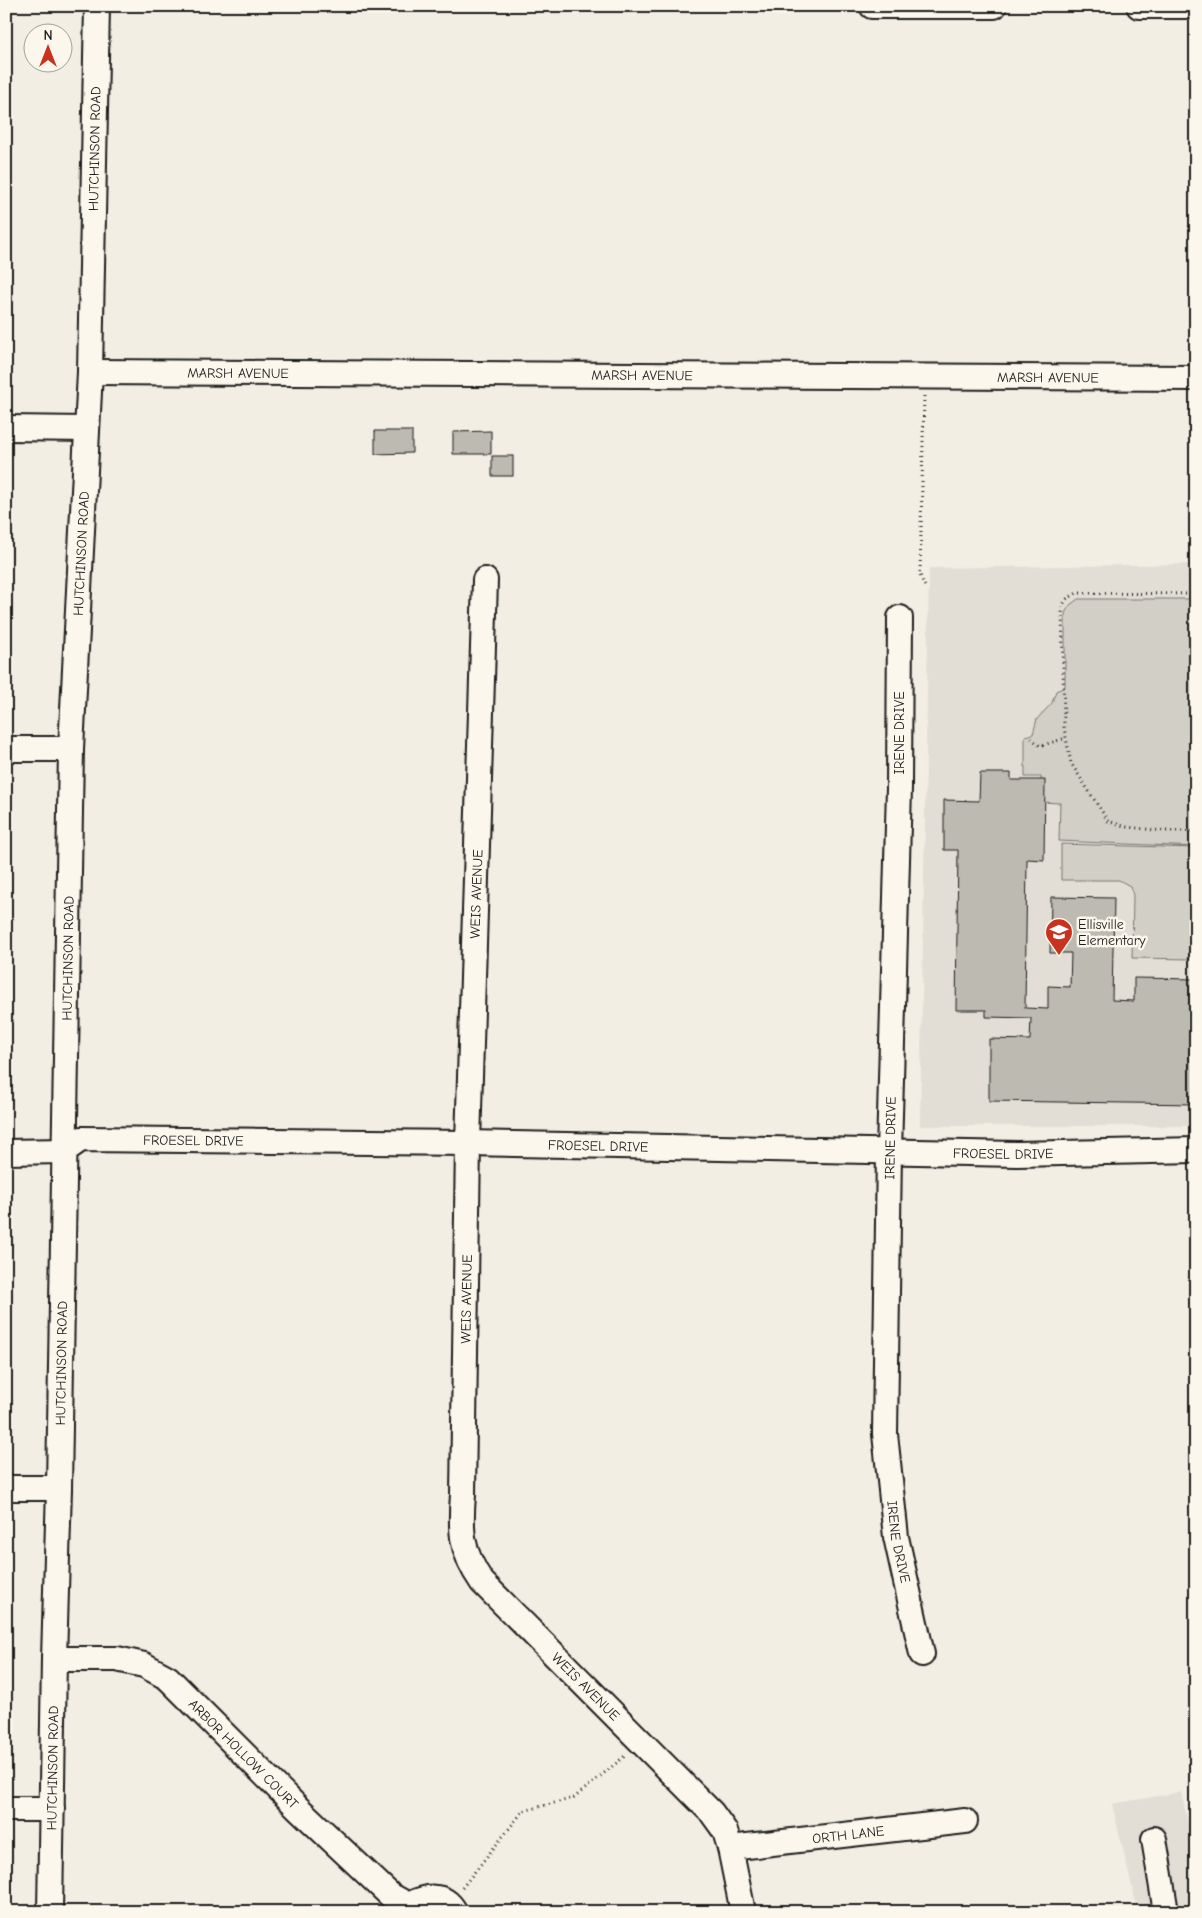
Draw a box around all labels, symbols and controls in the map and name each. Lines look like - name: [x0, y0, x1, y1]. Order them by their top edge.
- north arrow: [22, 22, 72, 72]
- text: N: [43, 27, 53, 44]
- street label: HUTCHINSON ROAD: [85, 86, 104, 211]
- street label: MARSH AVENUE: [187, 365, 289, 382]
- street label: MARSH AVENUE: [591, 367, 693, 384]
- street label: MARSH AVENUE: [997, 369, 1099, 386]
- street label: HUTCHINSON ROAD: [70, 491, 93, 616]
- street label: IRENE DRIVE: [891, 691, 908, 775]
- street label: WEIS AVENUE: [466, 849, 487, 939]
- street label: HUTCHINSON ROAD: [59, 895, 78, 1021]
- place label: Ellisville Elementary: [1078, 916, 1146, 949]
- school or university icon: Ellisville Elementary: [1044, 917, 1074, 956]
- street label: IRENE DRIVE: [881, 1096, 900, 1180]
- street label: FROESEL DRIVE: [143, 1132, 243, 1150]
- street label: FROESEL DRIVE: [548, 1137, 648, 1156]
- street label: FROESEL DRIVE: [953, 1145, 1053, 1163]
- street label: WEIS AVENUE: [457, 1254, 476, 1344]
- street label: HUTCHINSON ROAD: [52, 1300, 71, 1426]
- street label: IRENE DRIVE: [883, 1500, 914, 1585]
- street label: WEIS AVENUE: [548, 1649, 623, 1724]
- street label: ARBOR HOLLOW COURT: [185, 1696, 302, 1813]
- street label: HUTCHINSON ROAD: [43, 1705, 62, 1831]
- street label: ORTH LANE: [811, 1822, 885, 1847]

